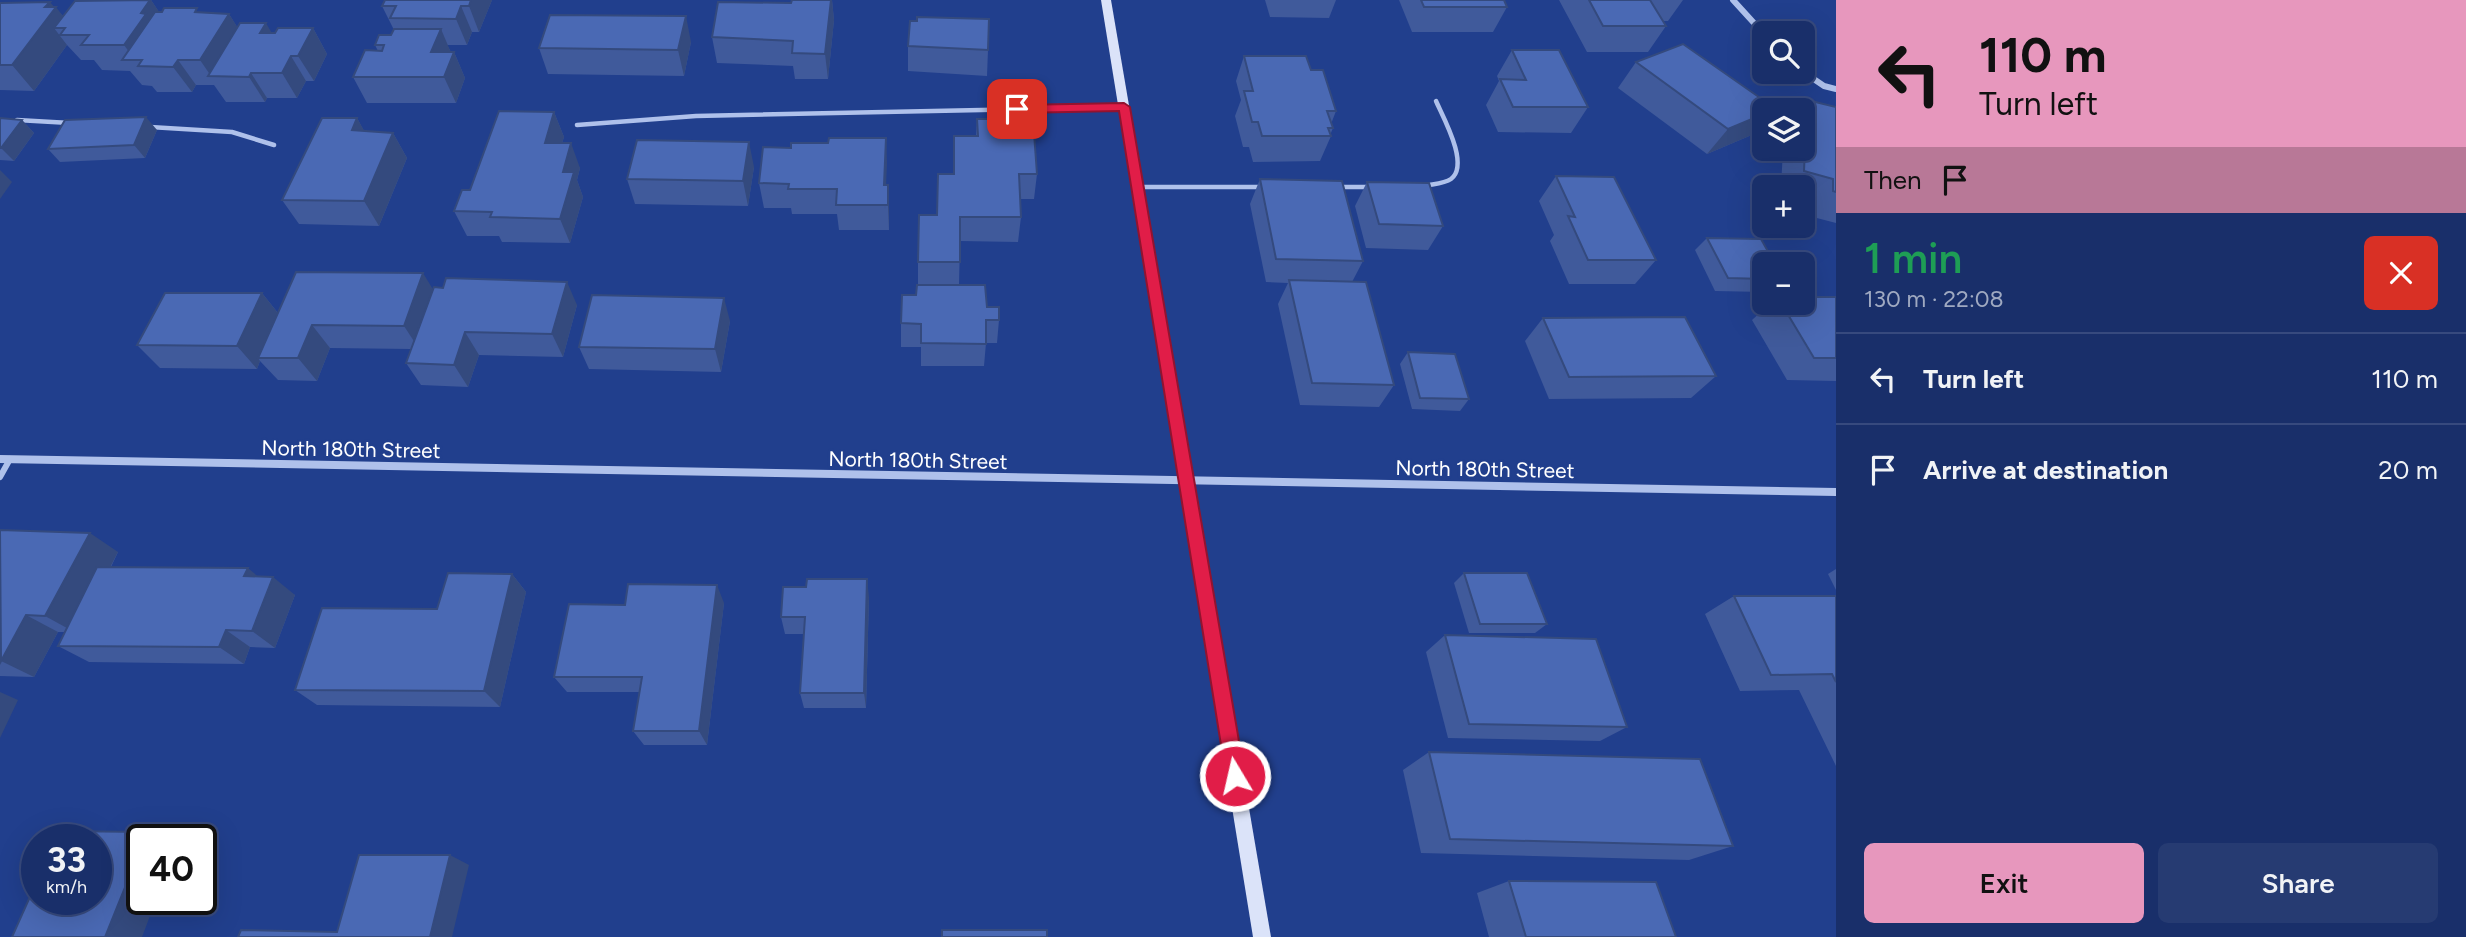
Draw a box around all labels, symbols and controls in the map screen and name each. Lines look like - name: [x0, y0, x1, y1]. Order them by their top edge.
- map controls: [1752, 21, 1815, 315]
- button: search: [1752, 21, 1815, 84]
- text: 110 m: [1979, 25, 2107, 84]
- icon: left: [1864, 28, 1955, 119]
- pin: [987, 79, 1047, 139]
- text: Turn left: [1979, 85, 2098, 123]
- icon: arrive: [998, 90, 1036, 128]
- button: layers: [1752, 98, 1815, 161]
- icon: arrive: [1936, 161, 1974, 199]
- text: Then: [1864, 164, 1922, 196]
- button: +: [1752, 175, 1815, 238]
- text: 1 min: [1864, 233, 1962, 284]
- button: close: [2364, 236, 2438, 310]
- button: −: [1752, 252, 1815, 315]
- text: 130 m · 22:08: [1864, 285, 2004, 313]
- icon: left: [1864, 360, 1902, 398]
- text: Turn left: [1923, 363, 2024, 395]
- text: 110 m: [2371, 363, 2438, 395]
- street label: North 180th Street: [261, 435, 441, 463]
- street label: North 180th Street: [828, 446, 1008, 474]
- icon: arrive: [1864, 451, 1902, 489]
- text: Arrive at destination: [1923, 454, 2168, 486]
- text: 20 m: [2378, 454, 2438, 486]
- street label: North 180th Street: [1395, 455, 1575, 483]
- position arrow: [1198, 739, 1272, 813]
- speed limit sign: 40: [126, 824, 217, 915]
- text: 33: [47, 839, 86, 881]
- button: Exit: [1864, 843, 2144, 923]
- button: Share: [2158, 843, 2438, 923]
- text: km/h: [46, 876, 87, 898]

